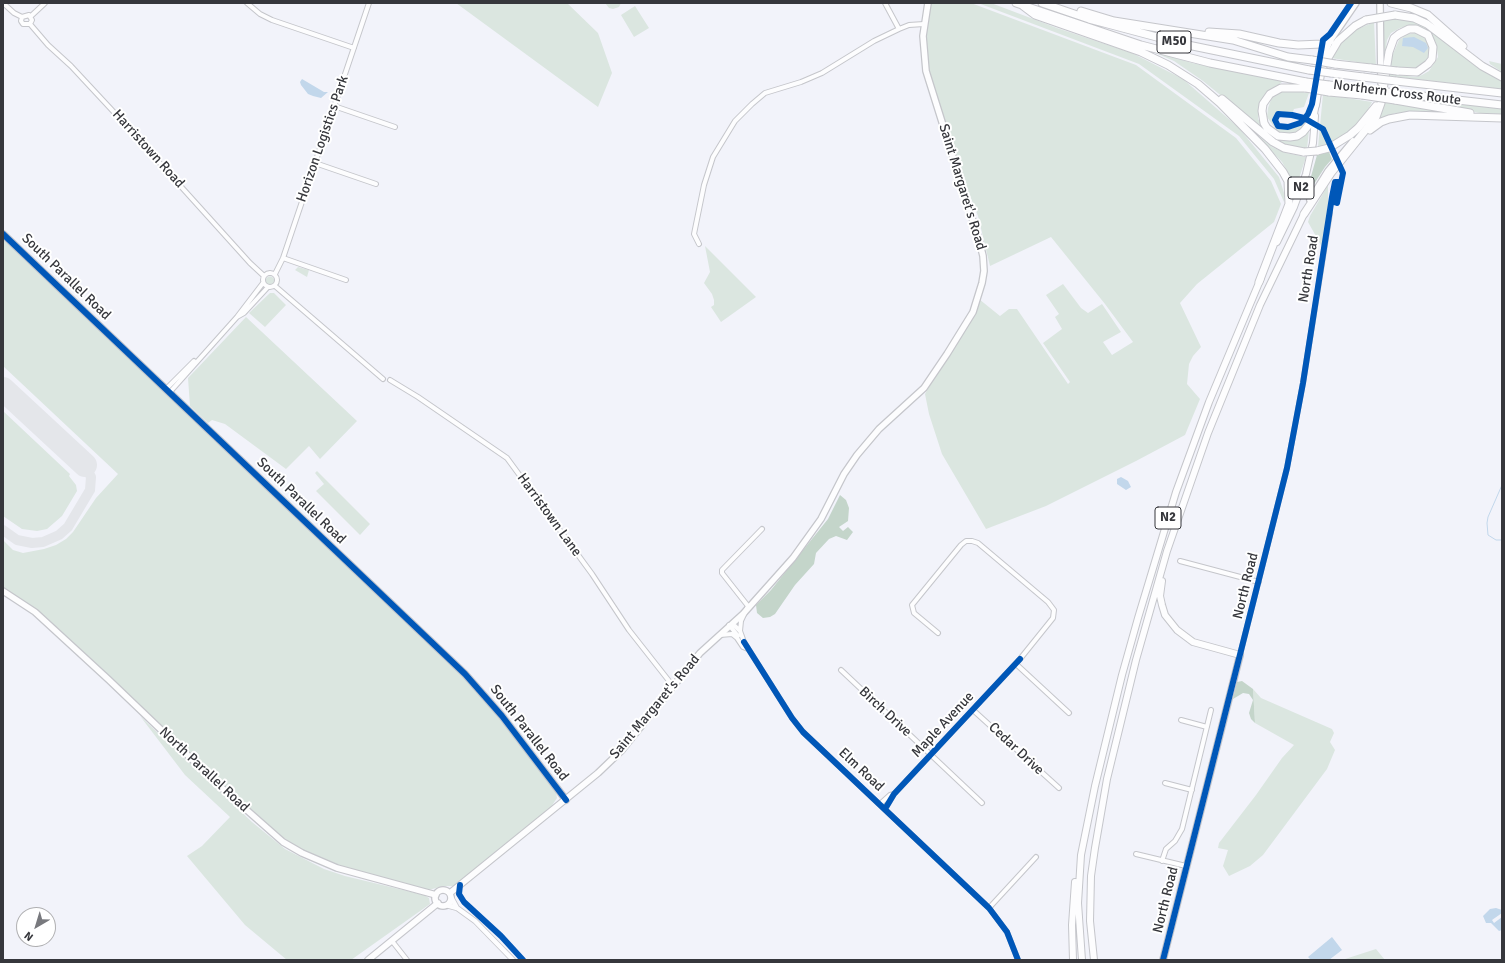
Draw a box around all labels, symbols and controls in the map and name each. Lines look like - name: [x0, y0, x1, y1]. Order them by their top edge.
- road number: M50: [1157, 31, 1191, 53]
- street label: Horizon Logistics Park: [293, 73, 353, 205]
- street label: Northern Cross Route: [1332, 77, 1462, 109]
- street label: Harristown Road: [108, 106, 188, 192]
- street label: Saint Margaret's Road: [935, 122, 989, 252]
- road number: N2: [1288, 177, 1314, 199]
- street label: South Parallel Road: [18, 230, 114, 324]
- street label: North Road: [1295, 234, 1323, 304]
- street label: South Parallel Road: [253, 454, 349, 548]
- street label: Harristown Lane: [513, 470, 585, 560]
- road number: N2: [1155, 507, 1181, 529]
- street label: North Road: [1230, 551, 1262, 621]
- street label: Saint Margaret's Road: [606, 651, 704, 763]
- street label: South Parallel Road: [486, 682, 572, 784]
- street label: Birch Drive: [855, 683, 915, 741]
- street label: Maple Avenue: [908, 689, 978, 761]
- street label: Cedar Drive: [985, 719, 1047, 779]
- street label: North Parallel Road: [156, 724, 252, 816]
- street label: Elm Road: [835, 745, 887, 795]
- street label: North Road: [1150, 865, 1182, 935]
- north arrow: [16, 907, 56, 947]
- text: N: [22, 929, 36, 944]

